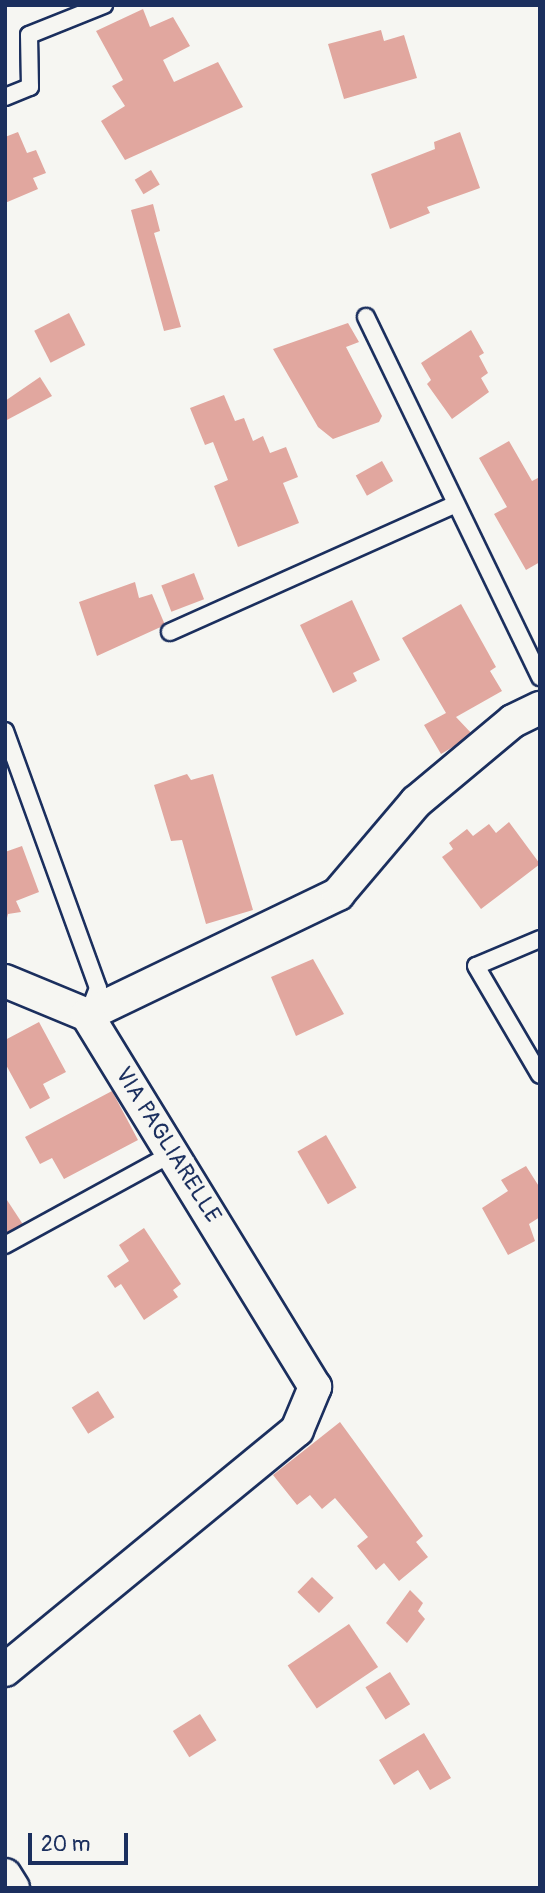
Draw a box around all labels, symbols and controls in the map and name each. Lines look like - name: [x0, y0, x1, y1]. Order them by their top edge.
- street label: VIA PAGLIARELLE: [109, 1062, 227, 1228]
- scale bar: [32, 1820, 131, 1864]
- text: 20 m: [41, 1831, 90, 1858]

